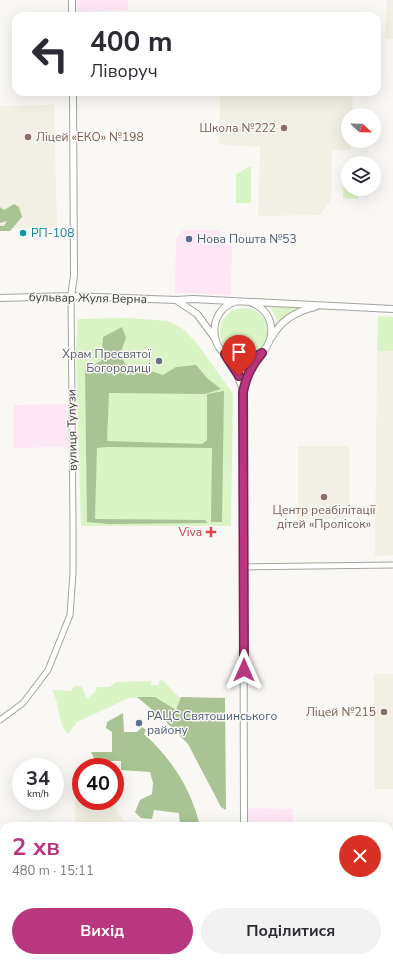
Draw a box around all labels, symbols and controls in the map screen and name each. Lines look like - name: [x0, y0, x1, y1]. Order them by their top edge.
- text: 400 m: [90, 23, 173, 61]
- icon: left: [24, 28, 76, 80]
- text: Ліворуч: [90, 59, 158, 83]
- north arrow: [341, 108, 381, 148]
- map controls: [341, 108, 381, 196]
- place label: Школа №222: [199, 120, 276, 136]
- marker: Школа №222: [279, 123, 289, 133]
- place label: Ліцей «ЕКО» №198: [36, 129, 144, 145]
- marker: Ліцей «ЕКО» №198: [23, 132, 33, 142]
- button: layers: [341, 156, 381, 196]
- place label: РП-108: [31, 225, 74, 241]
- marker: РП-108: [18, 228, 28, 238]
- place label: Нова Пошта №53: [197, 231, 297, 247]
- marker: Нова Пошта №53: [184, 234, 194, 244]
- street label: бульвар Жуля Верна: [29, 289, 147, 307]
- pin: [222, 335, 256, 376]
- icon: arrive: [228, 341, 250, 363]
- place label: Храм Пресвятої Богородиці: [62, 346, 152, 376]
- marker: Храм Пресвятої Богородиці: [154, 356, 164, 366]
- street label: вулиця Тулузи: [63, 389, 81, 471]
- marker: Центр реабілітації дітей «Пролісок»: [319, 492, 329, 502]
- place label: Центр реабілітації дітей «Пролісок»: [273, 502, 377, 532]
- place label: Viva: [178, 524, 202, 540]
- marker: Viva: [205, 526, 217, 538]
- position arrow: [223, 649, 265, 691]
- place label: Ліцей №215: [306, 704, 376, 720]
- marker: Ліцей №215: [379, 707, 389, 717]
- place label: РАЦС Святошинського району: [147, 708, 277, 738]
- marker: РАЦС Святошинського району: [134, 718, 144, 728]
- speed limit sign: 40: [72, 758, 124, 810]
- text: 34: [26, 765, 50, 792]
- text: km/h: [27, 787, 49, 801]
- text: 2 хв: [12, 831, 60, 863]
- button: close: [339, 835, 381, 877]
- text: 480 m · 15:11: [12, 862, 94, 880]
- button: Вихід: [12, 908, 193, 954]
- button: Поділитися: [201, 908, 381, 954]

